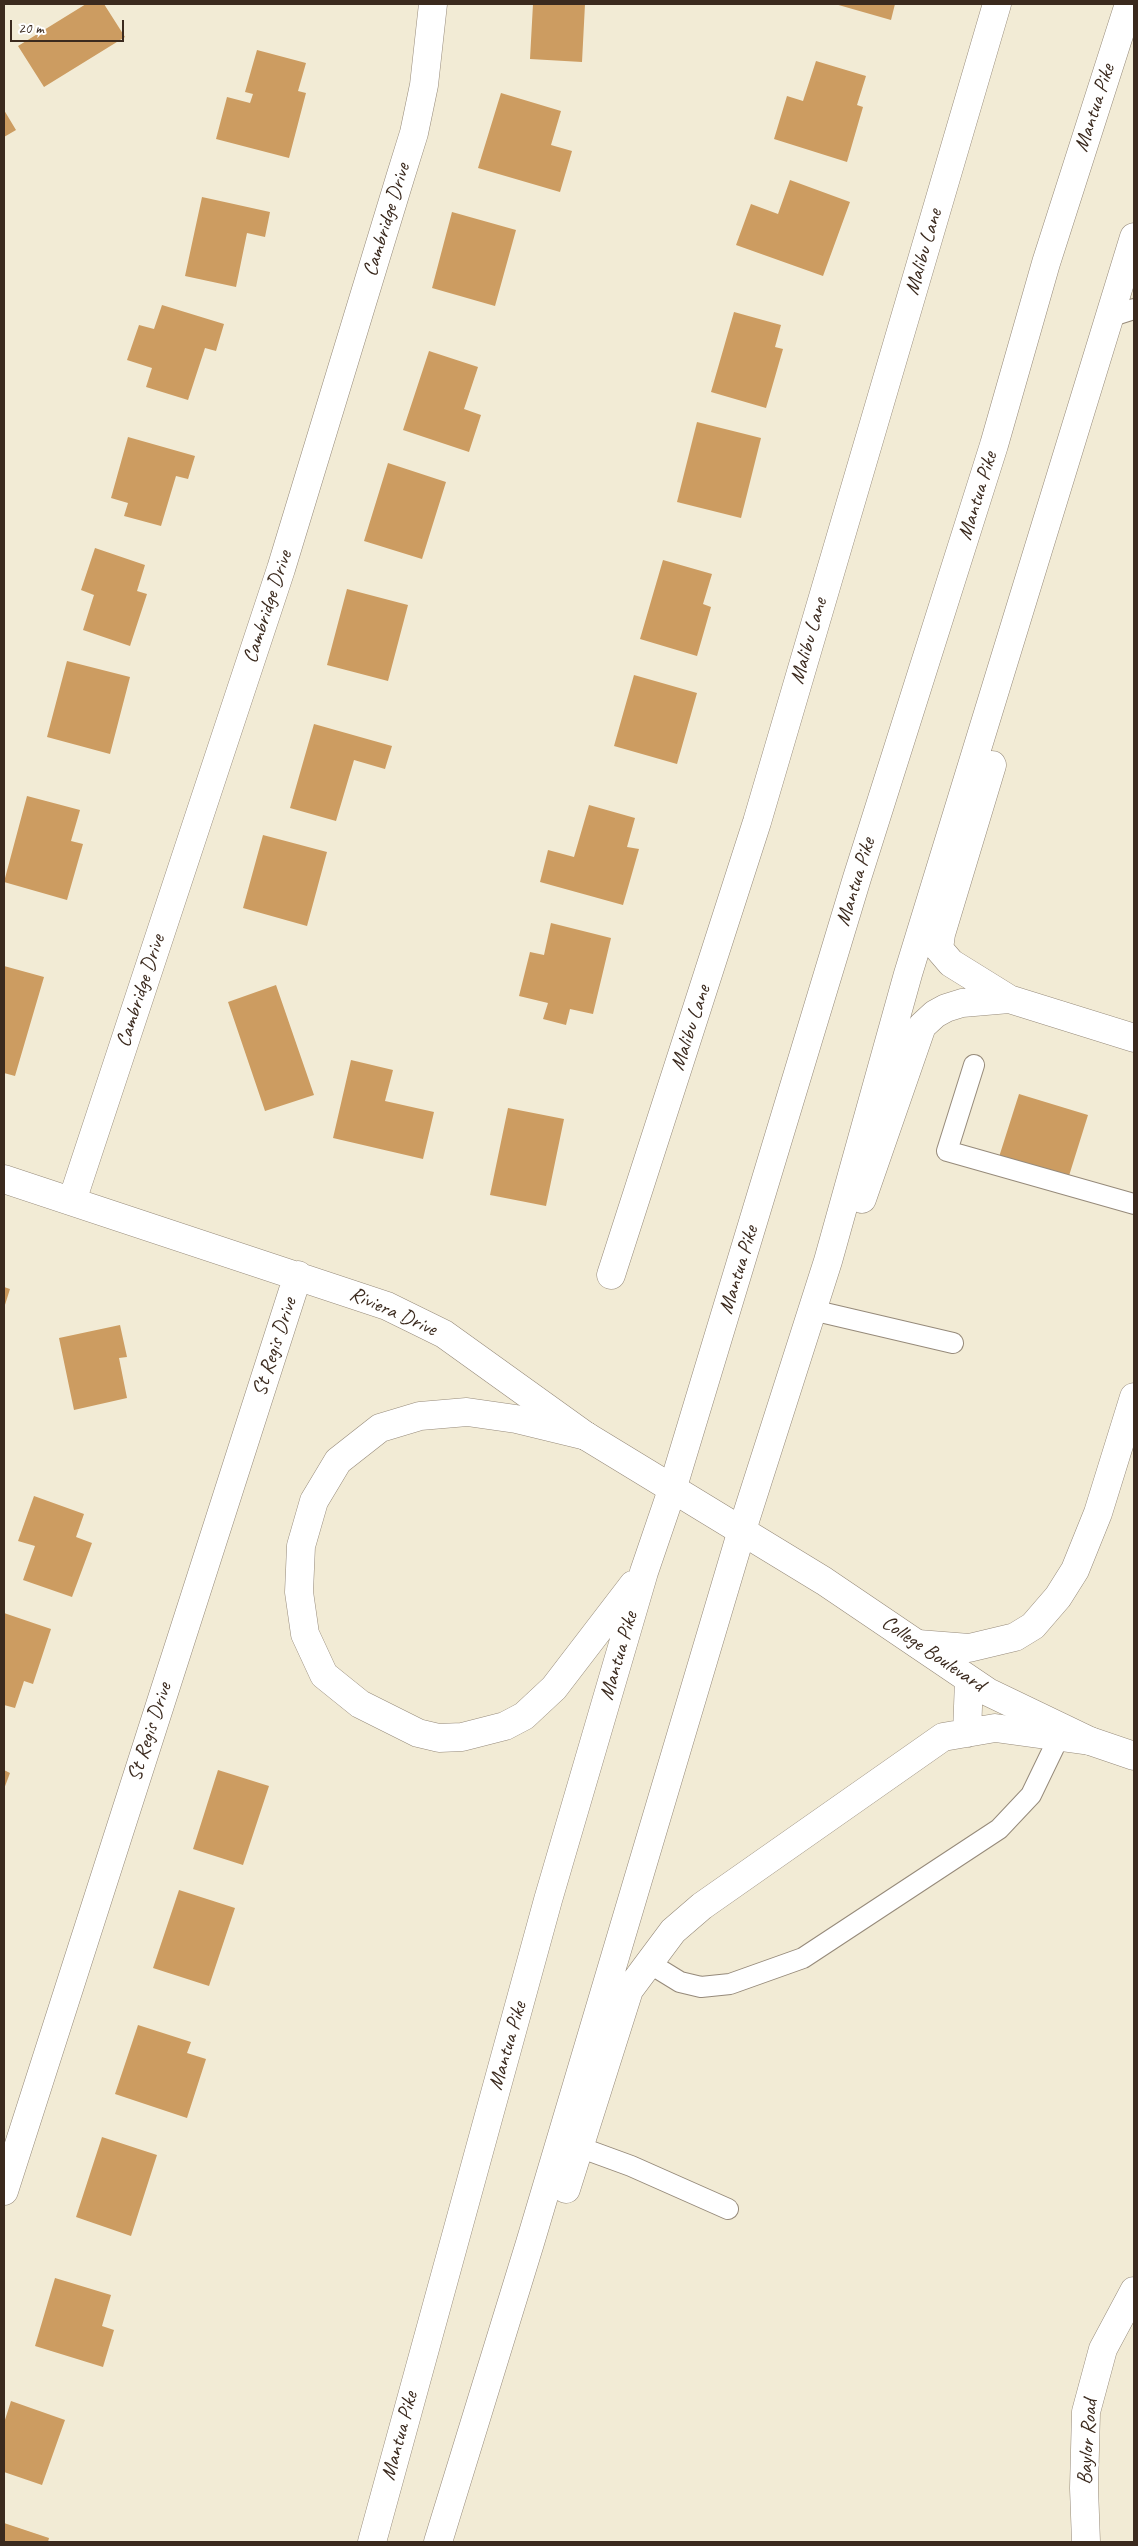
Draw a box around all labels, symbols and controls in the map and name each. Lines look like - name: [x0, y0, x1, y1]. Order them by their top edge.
- scale bar: [12, 10, 126, 42]
- text: 20 m: [18, 19, 44, 38]
- street label: Mantua Pike: [1069, 61, 1121, 155]
- street label: Cambridge Drive: [358, 160, 416, 280]
- street label: Malibu Lane: [900, 206, 948, 298]
- street label: Mantua Pike: [953, 449, 1003, 543]
- street label: Cambridge Drive: [238, 548, 298, 666]
- street label: Malibu Lane: [785, 595, 833, 687]
- street label: Mantua Pike: [831, 835, 881, 929]
- street label: Cambridge Drive: [111, 932, 171, 1050]
- street label: Malibu Lane: [665, 982, 717, 1074]
- street label: Mantua Pike: [714, 1223, 764, 1317]
- street label: Riviera Drive: [346, 1282, 440, 1342]
- street label: St Regis Drive: [247, 1295, 303, 1399]
- street label: Mantua Pike: [594, 1609, 644, 1703]
- street label: College Boulevard: [877, 1610, 989, 1698]
- street label: St Regis Drive: [122, 1680, 178, 1784]
- street label: Mantua Pike: [483, 1999, 533, 2093]
- street label: Mantua Pike: [376, 2389, 424, 2483]
- street label: Baylor Road: [1072, 2398, 1104, 2486]

